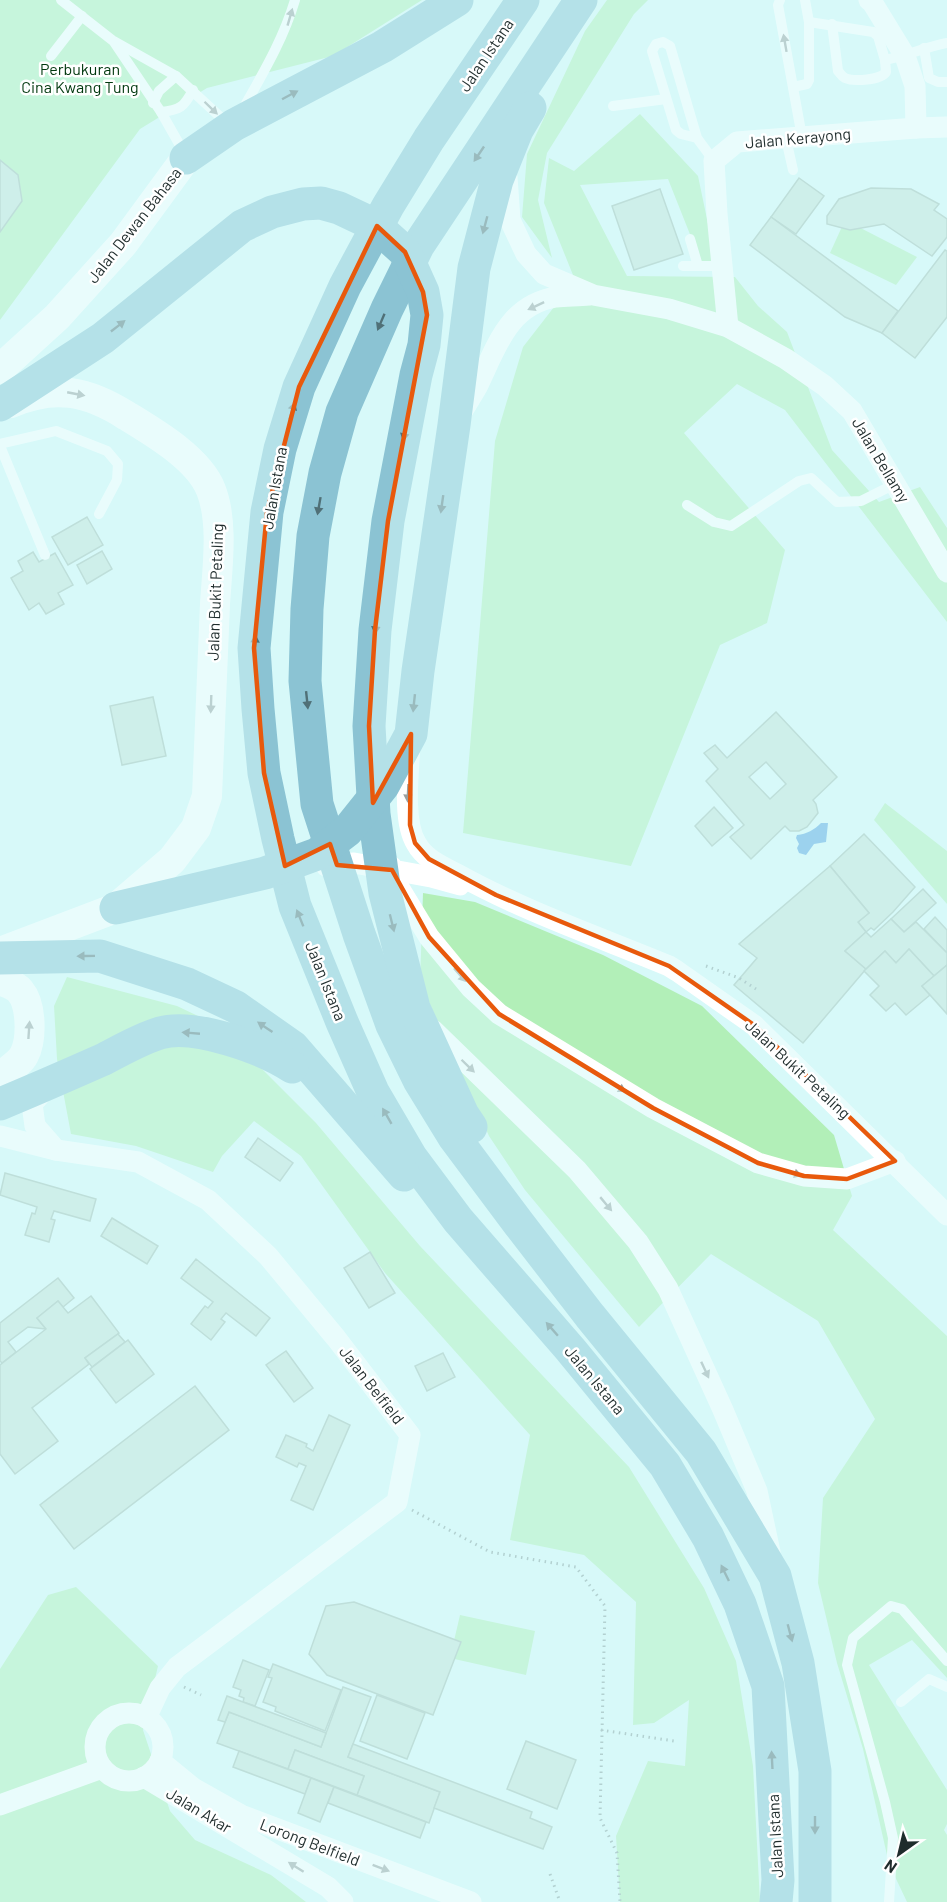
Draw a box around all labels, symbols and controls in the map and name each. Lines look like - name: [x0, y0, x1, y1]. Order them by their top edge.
- one-way arrow: [286, 8, 295, 26]
- street label: Jalan Istana: [454, 15, 517, 95]
- one-way arrow: [780, 34, 789, 53]
- park label: Perbukuran Cina Kwang Tung: [21, 59, 139, 96]
- one-way arrow: [282, 90, 299, 100]
- one-way arrow: [204, 101, 219, 115]
- street label: Jalan Kerayong: [744, 123, 852, 152]
- one-way arrow: [473, 145, 485, 161]
- street label: Jalan Dewan Bahasa: [83, 163, 185, 286]
- one-way arrow: [480, 216, 489, 234]
- one-way arrow: [527, 301, 544, 310]
- one-way arrow: [376, 313, 385, 331]
- one-way arrow: [110, 319, 126, 332]
- one-way arrow: [67, 390, 86, 399]
- one-way arrow: [287, 402, 297, 420]
- street label: Jalan Bellamy: [849, 414, 915, 506]
- one-way arrow: [400, 423, 409, 442]
- street label: Jalan Istana: [257, 445, 290, 531]
- one-way arrow: [438, 495, 447, 514]
- one-way arrow: [314, 497, 323, 516]
- street label: Jalan Bukit Petaling: [203, 523, 226, 661]
- one-way arrow: [371, 616, 381, 635]
- one-way arrow: [251, 635, 260, 654]
- one-way arrow: [302, 691, 312, 710]
- one-way arrow: [409, 693, 419, 712]
- one-way arrow: [206, 694, 215, 713]
- one-way arrow: [403, 783, 412, 802]
- one-way arrow: [295, 909, 304, 927]
- one-way arrow: [387, 914, 397, 932]
- street label: Jalan Istana: [302, 938, 351, 1023]
- one-way arrow: [77, 951, 96, 961]
- one-way arrow: [453, 967, 466, 982]
- street label: Jalan Bukit Petaling: [742, 1015, 855, 1122]
- one-way arrow: [24, 1020, 33, 1039]
- one-way arrow: [258, 1021, 274, 1033]
- one-way arrow: [181, 1028, 200, 1038]
- one-way arrow: [461, 1059, 476, 1073]
- one-way arrow: [610, 1082, 626, 1093]
- one-way arrow: [382, 1107, 392, 1124]
- one-way arrow: [784, 1169, 802, 1178]
- one-way arrow: [600, 1196, 613, 1212]
- one-way arrow: [546, 1321, 559, 1337]
- street label: Jalan Belfield: [336, 1342, 409, 1428]
- street label: Jalan Istana: [561, 1342, 630, 1418]
- one-way arrow: [701, 1362, 710, 1379]
- one-way arrow: [720, 1564, 730, 1581]
- one-way arrow: [785, 1624, 795, 1642]
- one-way arrow: [767, 1750, 776, 1769]
- street label: Jalan Akar: [163, 1783, 235, 1837]
- street label: Jalan Istana: [763, 1794, 786, 1878]
- street label: Lorong Belfield: [257, 1814, 363, 1869]
- one-way arrow: [810, 1816, 820, 1835]
- north arrow: [869, 1824, 929, 1884]
- text: N: [881, 1856, 900, 1878]
- one-way arrow: [288, 1862, 305, 1873]
- one-way arrow: [372, 1864, 390, 1873]

